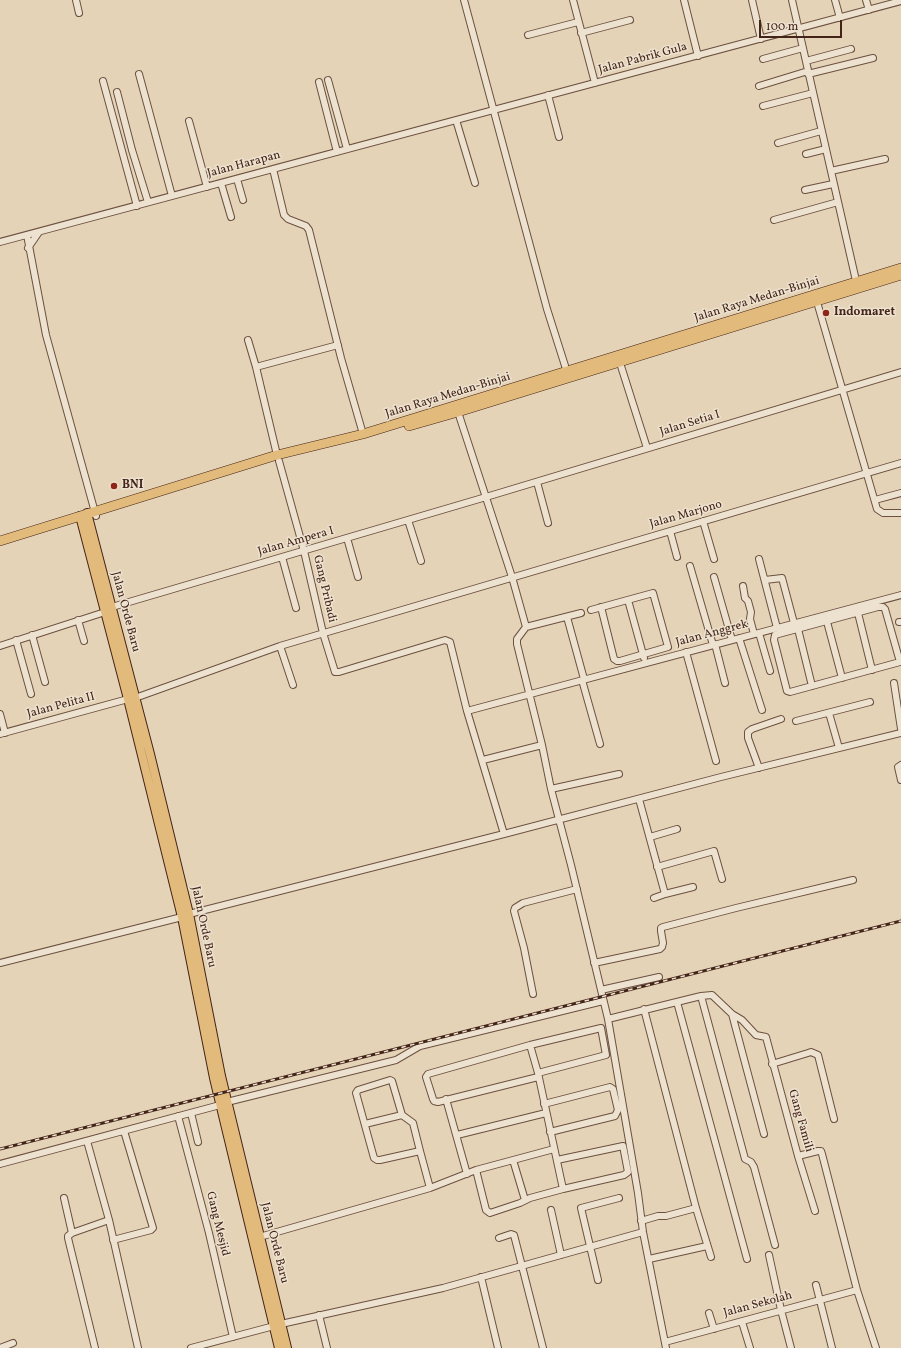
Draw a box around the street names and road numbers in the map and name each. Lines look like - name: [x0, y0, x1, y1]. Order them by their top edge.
- street label: Jalan Pabrik Gula: [597, 40, 689, 78]
- street label: Jalan Harapan: [206, 148, 282, 182]
- street label: Jalan Raya Medan-Binjai: [693, 274, 821, 326]
- street label: Jalan Raya Medan-Binjai: [384, 370, 512, 422]
- street label: Jalan Setia I: [658, 408, 722, 440]
- street label: Jalan Marjono: [648, 498, 724, 532]
- street label: Jalan Ampera I: [256, 524, 336, 560]
- street label: Gang Pribadi: [309, 554, 339, 624]
- street label: Jalan Orde Baru: [107, 570, 143, 654]
- street label: Jalan Anggrek: [674, 617, 750, 651]
- street label: Jalan Pelita II: [25, 690, 97, 722]
- street label: Jalan Orde Baru: [187, 885, 219, 969]
- street label: Gang Famili: [784, 1088, 816, 1154]
- street label: Gang Mesjid: [202, 1190, 232, 1258]
- street label: Jalan Orde Baru: [257, 1201, 291, 1285]
- street label: Jalan Sekolah: [722, 1289, 794, 1321]

